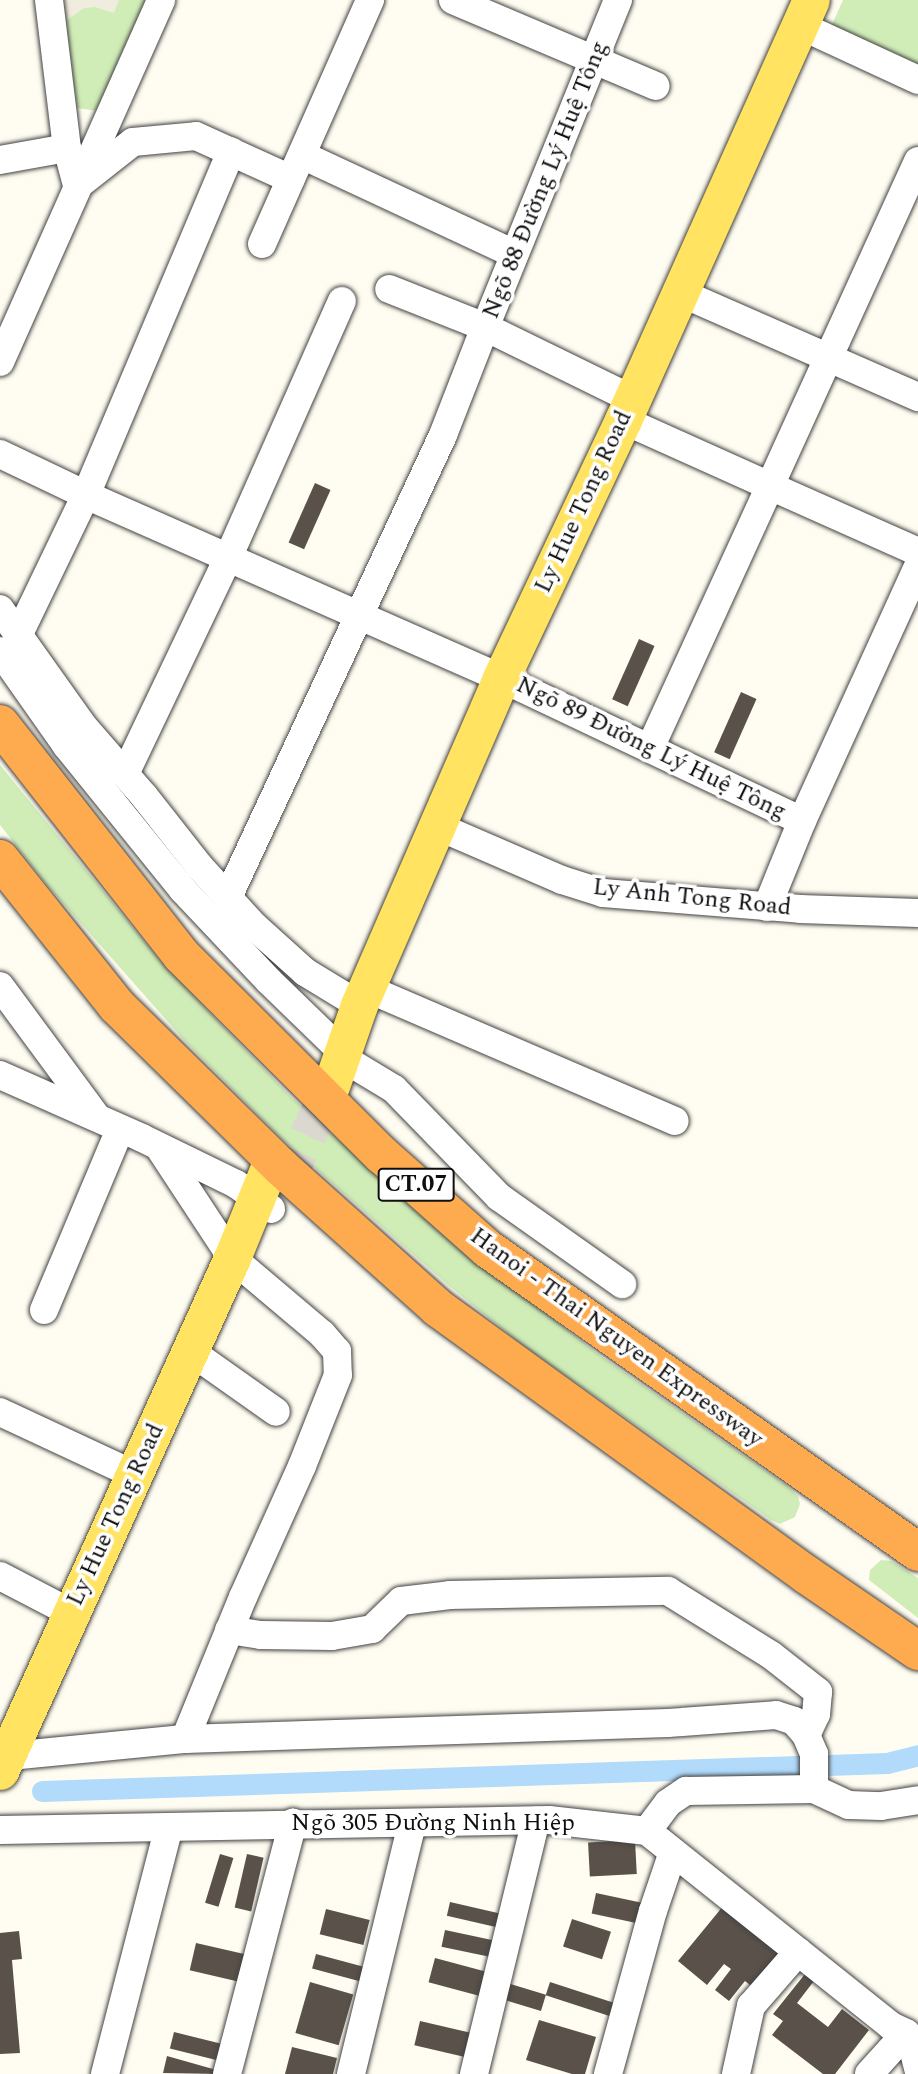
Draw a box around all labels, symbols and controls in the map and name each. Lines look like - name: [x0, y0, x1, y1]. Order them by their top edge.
- street label: Ngõ 88 Đường Lý Huệ Tông: [477, 37, 615, 323]
- street label: Ly Hue Tong Road: [529, 406, 639, 598]
- street label: Ngõ 89 Đường Lý Huệ Tông: [511, 671, 791, 827]
- street label: Ly Anh Tong Road: [591, 873, 793, 923]
- road number: CT.07: [378, 1166, 454, 1204]
- street label: Hanoi - Thai Nguyen Expressway: [464, 1222, 768, 1454]
- street label: Ly Hue Tong Road: [61, 1419, 171, 1611]
- street label: Ngõ 305 Đường Ninh Hiệp: [291, 1810, 575, 1838]

